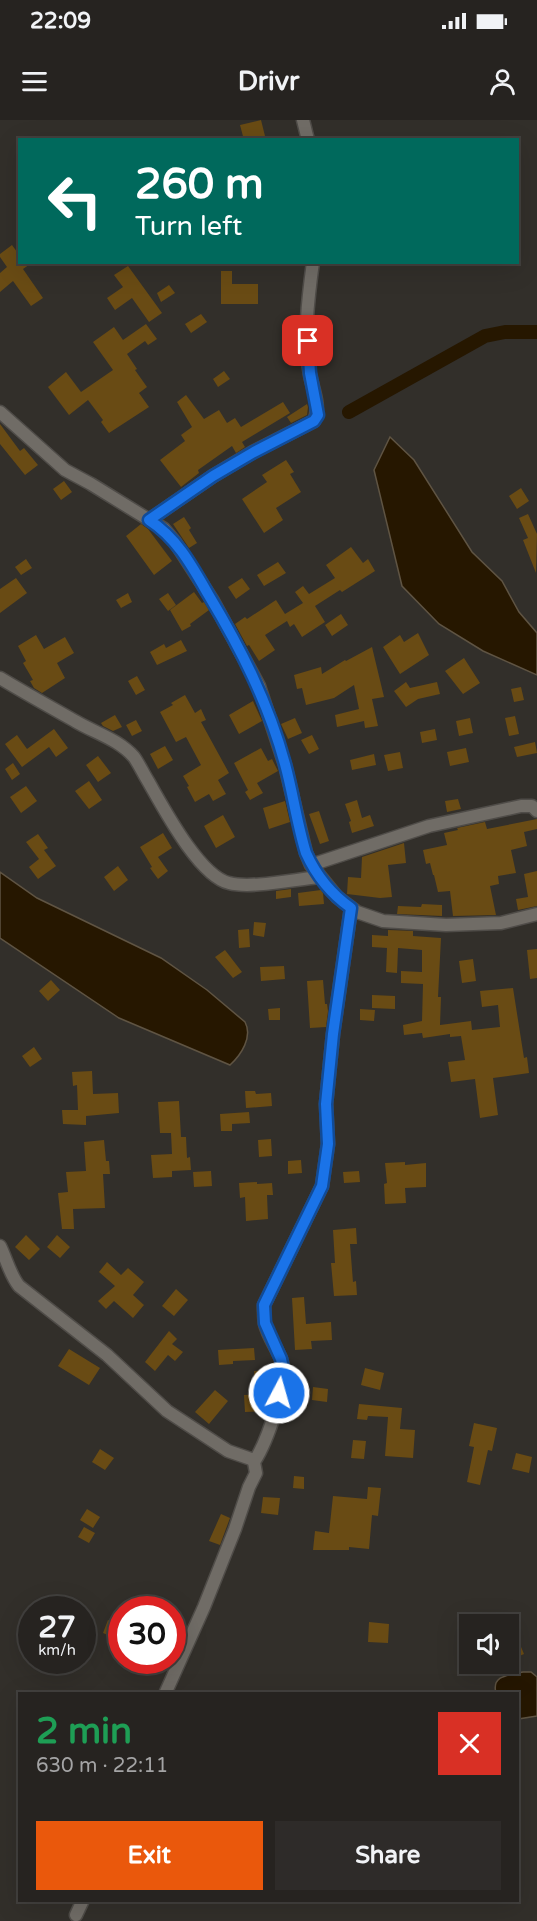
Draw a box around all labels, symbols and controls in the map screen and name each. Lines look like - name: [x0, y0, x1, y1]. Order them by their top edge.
- text: 22:09: [30, 8, 91, 34]
- icon: menu: [18, 65, 51, 98]
- text: Drivr: [238, 65, 299, 98]
- icon: person: [486, 65, 519, 98]
- text: 260 m: [135, 159, 264, 210]
- icon: left: [36, 162, 114, 240]
- text: Turn left: [135, 210, 242, 243]
- pin: [282, 315, 333, 366]
- icon: arrive: [291, 324, 324, 357]
- position arrow: [247, 1361, 311, 1425]
- speed limit sign: 30: [108, 1596, 186, 1674]
- text: 27: [38, 1609, 76, 1646]
- map controls: [459, 1614, 519, 1674]
- button: sound: [459, 1614, 519, 1674]
- text: km/h: [38, 1641, 76, 1659]
- text: 2 min: [36, 1710, 132, 1753]
- button: close: [438, 1712, 501, 1775]
- text: 630 m · 22:11: [36, 1754, 168, 1778]
- button: Exit: [36, 1821, 263, 1890]
- button: Share: [275, 1821, 501, 1890]

